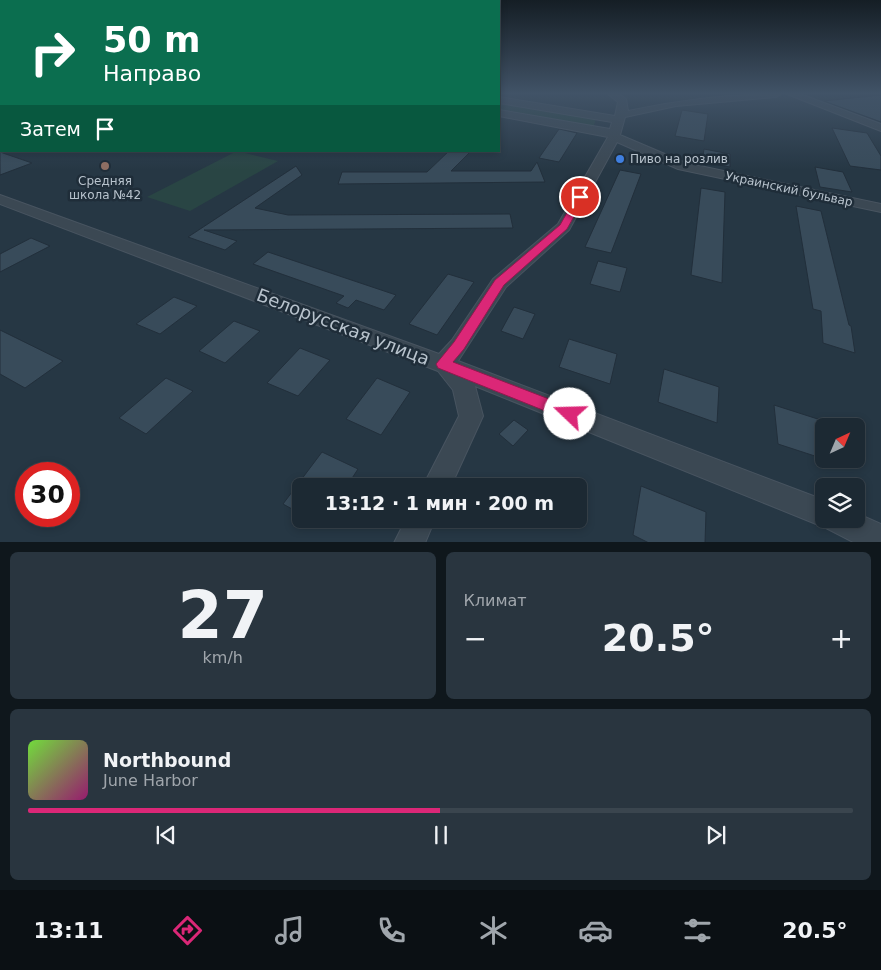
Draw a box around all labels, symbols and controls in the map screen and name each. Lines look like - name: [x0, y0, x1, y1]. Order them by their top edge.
- icon: right: [20, 20, 85, 85]
- text: 50 m: [103, 20, 200, 60]
- text: Направо: [103, 61, 201, 86]
- icon: arrive: [91, 115, 119, 143]
- text: Затем: [20, 118, 81, 140]
- place label: Пиво на розлив: [630, 152, 728, 166]
- marker: Пиво на розлив: [614, 153, 626, 165]
- marker: Средняя школа №42: [99, 160, 111, 172]
- street label: Украинский бульвар: [724, 169, 854, 209]
- place label: Средняя школа №42: [69, 174, 141, 202]
- pin: [559, 176, 601, 218]
- icon: arrive: [566, 183, 594, 211]
- street label: Белорусская улица: [254, 284, 433, 369]
- position arrow: [543, 387, 595, 439]
- north arrow: [815, 418, 865, 468]
- map controls: [815, 418, 865, 528]
- speed limit sign: 30: [15, 462, 80, 527]
- button: layers: [815, 478, 865, 528]
- text: 13:12 · 1 мин · 200 m: [325, 492, 554, 514]
- text: 27: [178, 578, 268, 653]
- text: Климат: [464, 591, 527, 610]
- text: 20.5°: [602, 616, 715, 660]
- text: −: [464, 622, 487, 655]
- text: +: [830, 622, 853, 655]
- text: km/h: [203, 648, 243, 667]
- text: Northbound: [103, 749, 231, 771]
- text: June Harbor: [103, 771, 198, 790]
- icon: previous: [152, 821, 180, 849]
- icon: pause: [427, 821, 455, 849]
- icon: next: [702, 821, 730, 849]
- icon: directions: [170, 913, 205, 948]
- icon: music: [272, 913, 307, 948]
- icon: phone: [374, 913, 409, 948]
- icon: climate: [476, 913, 511, 948]
- icon: car: [578, 913, 613, 948]
- icon: filters: [680, 913, 715, 948]
- text: 13:11: [33, 918, 104, 943]
- text: 20.5°: [782, 918, 847, 943]

